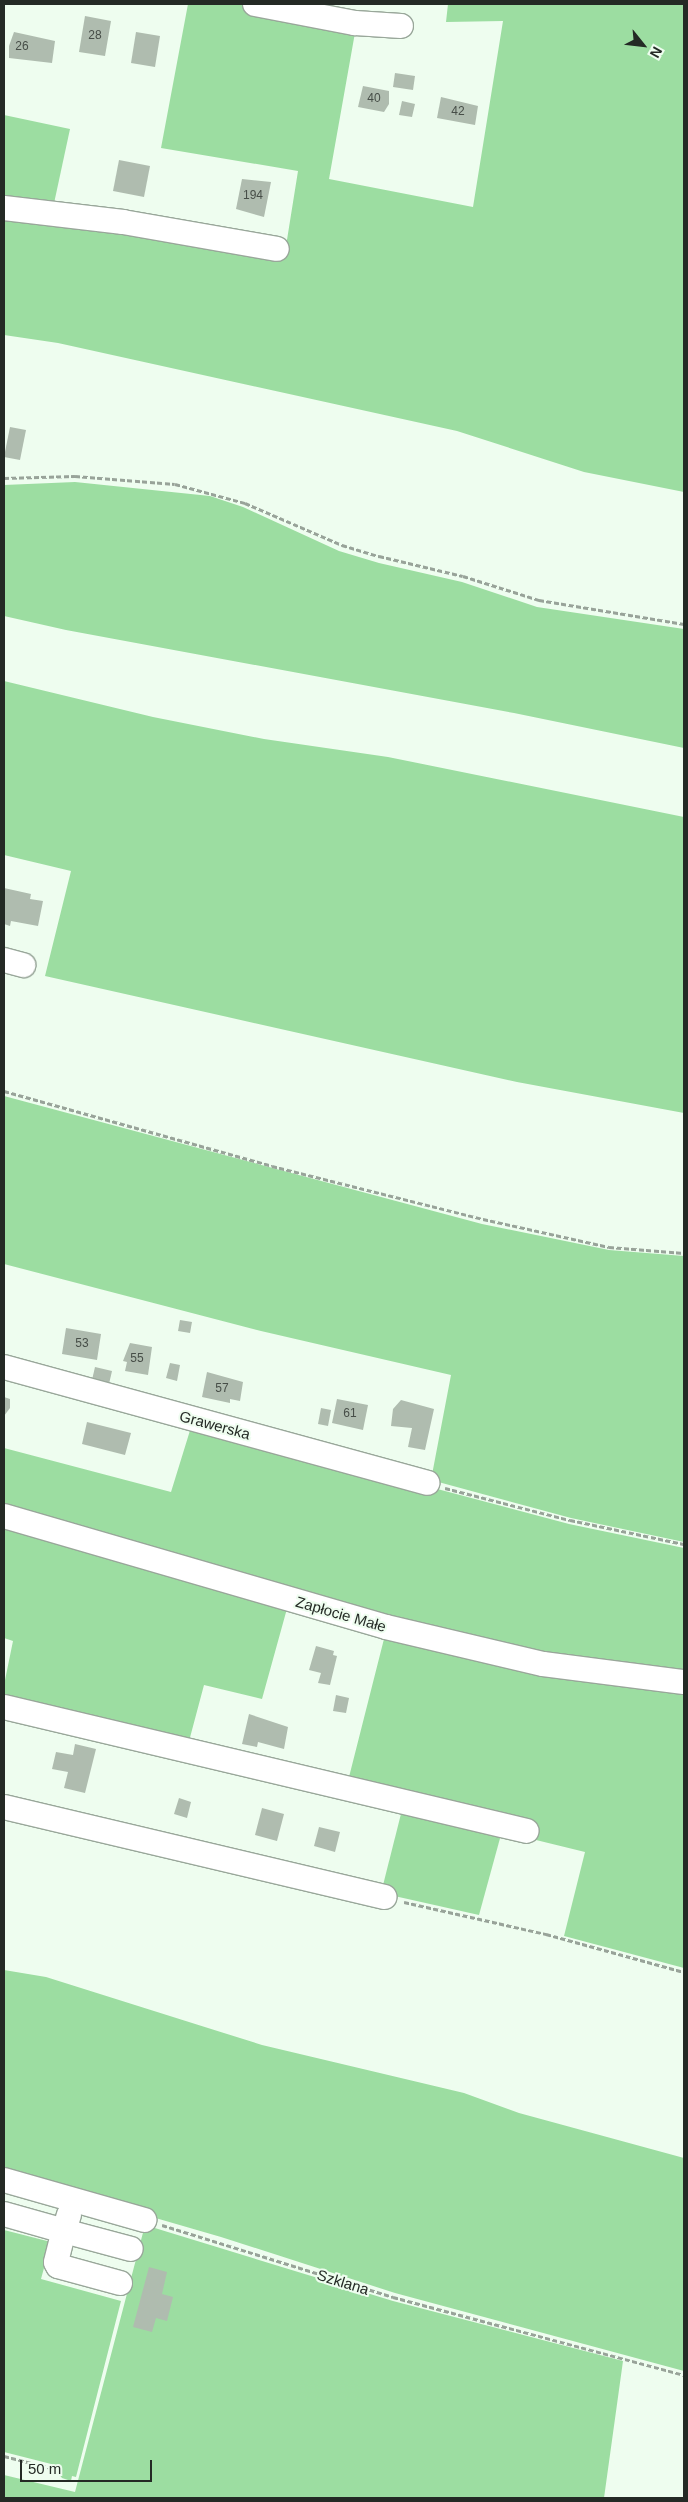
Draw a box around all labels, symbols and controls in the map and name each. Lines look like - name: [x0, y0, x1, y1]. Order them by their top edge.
- north arrow: [618, 20, 668, 70]
- house number: 28: [88, 29, 102, 43]
- house number: 26: [15, 40, 29, 54]
- text: N: [647, 44, 666, 61]
- house number: 40: [367, 92, 381, 106]
- house number: 42: [451, 105, 465, 119]
- house number: 194: [243, 189, 263, 203]
- house number: 53: [75, 1337, 89, 1351]
- house number: 55: [130, 1352, 144, 1366]
- house number: 57: [215, 1382, 229, 1396]
- street label: Grawerska: [178, 1407, 252, 1443]
- house number: 61: [343, 1407, 357, 1421]
- street label: Zapłocie Małe: [294, 1592, 388, 1636]
- street label: Szklana: [315, 2266, 371, 2298]
- scale bar: [22, 2450, 155, 2482]
- text: 50 m: [28, 2460, 61, 2477]

